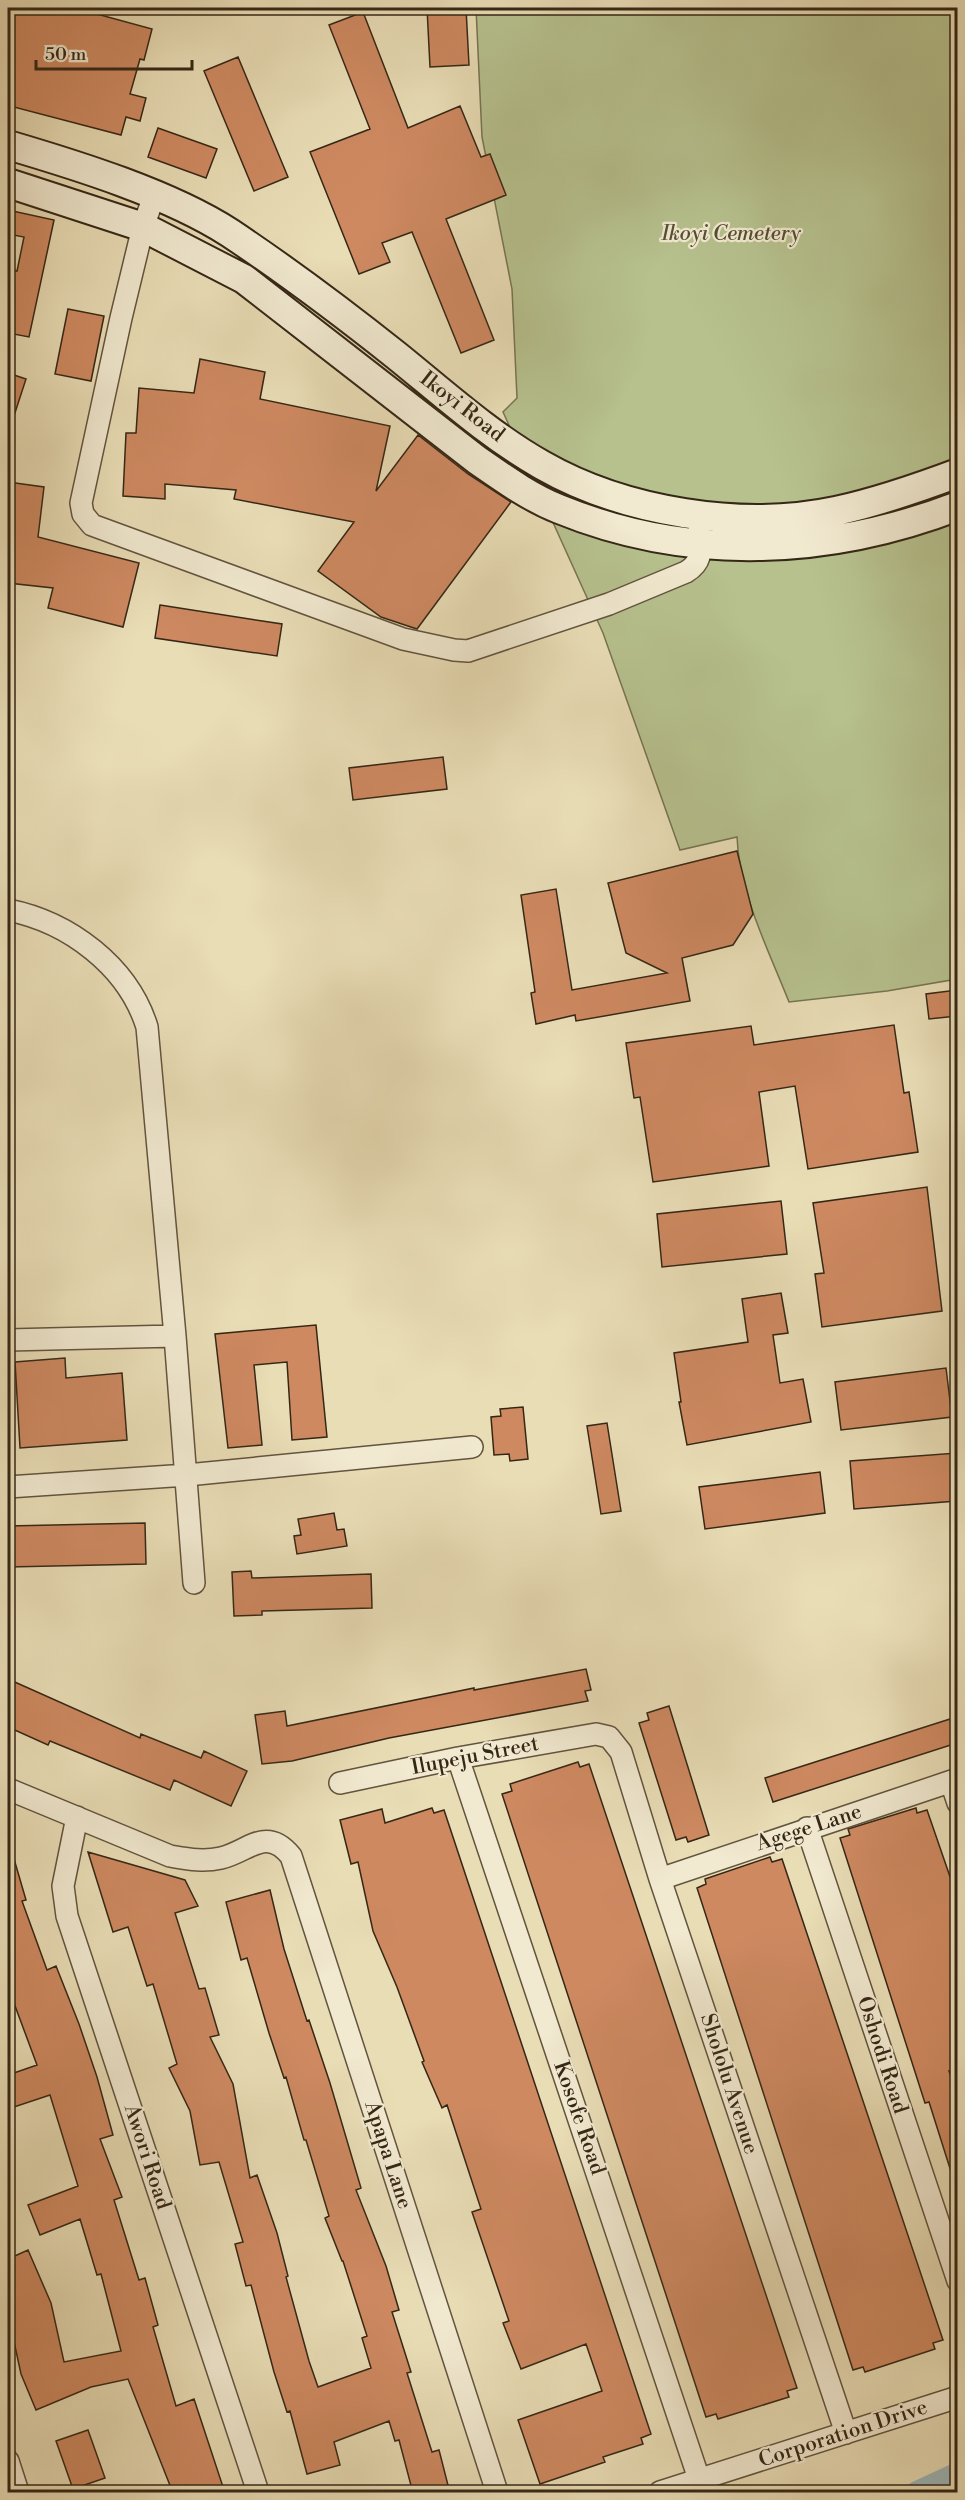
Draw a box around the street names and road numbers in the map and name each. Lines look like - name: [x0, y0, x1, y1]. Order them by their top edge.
- street label: Ikoyi Road: [415, 366, 510, 448]
- street label: Ilupeju Street: [409, 1731, 541, 1781]
- street label: Agege Lane: [752, 1799, 865, 1858]
- street label: Oshodi Road: [851, 1993, 913, 2117]
- street label: Shololu Avenue: [694, 2010, 764, 2158]
- street label: Kosofe Road: [547, 2058, 611, 2178]
- street label: Apapa Lane: [358, 2097, 418, 2212]
- street label: Awori Road: [117, 2100, 176, 2213]
- street label: Corporation Drive: [755, 2394, 931, 2474]

